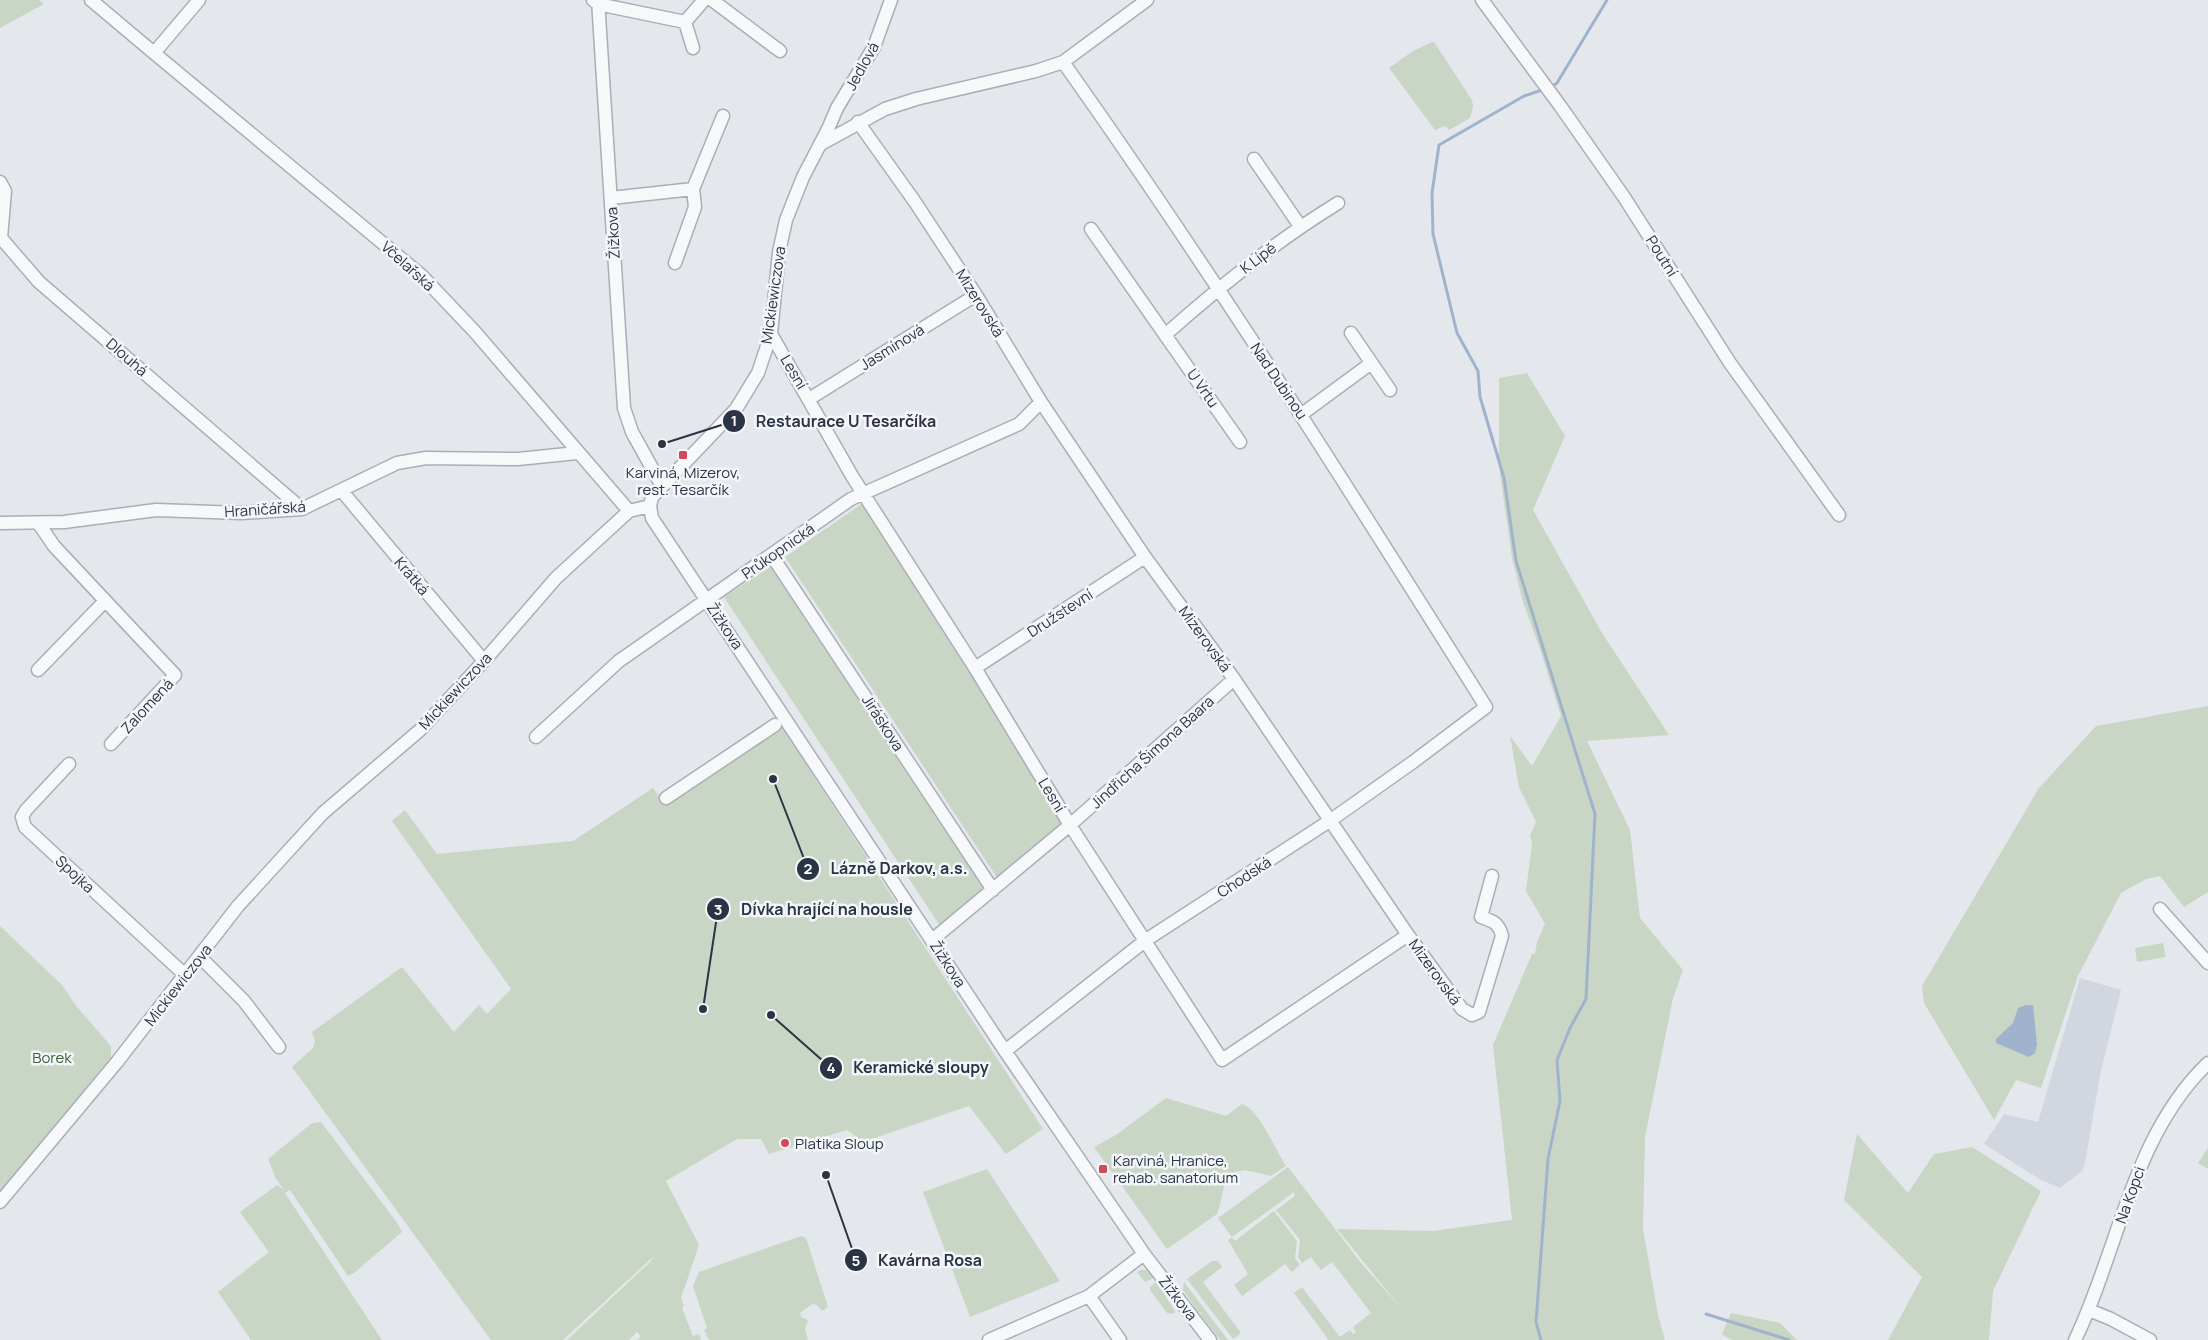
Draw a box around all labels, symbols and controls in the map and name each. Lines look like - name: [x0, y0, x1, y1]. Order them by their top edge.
- street label: Jedlová: [840, 38, 884, 94]
- street label: Žižkova: [601, 206, 625, 260]
- street label: Poutní: [1641, 231, 1683, 281]
- street label: Včelařská: [377, 236, 439, 296]
- street label: K Lípě: [1236, 237, 1281, 279]
- street label: Mickiewiczova: [756, 245, 790, 345]
- street label: Mizerovská: [951, 265, 1009, 341]
- street label: Jasmínová: [856, 319, 928, 375]
- street label: Dlouhá: [102, 333, 152, 381]
- street label: Nad Dubinou: [1246, 338, 1312, 424]
- street label: Lesní: [776, 351, 813, 394]
- street label: U Vrtu: [1182, 364, 1224, 412]
- callout: Restaurace U Tesarčíka: [721, 406, 947, 437]
- text: 1: [731, 410, 737, 431]
- text: Restaurace U Tesarčíka: [756, 410, 936, 432]
- marker: Karviná, Mizerov, rest. Tesarčík: [677, 449, 689, 461]
- place label: Karviná, Mizerov, rest. Tesarčík: [626, 462, 740, 500]
- street label: Hraničářská: [224, 496, 306, 522]
- street label: Průkopnická: [737, 518, 819, 584]
- street label: Krátká: [390, 552, 434, 600]
- street label: Družstevní: [1023, 584, 1097, 642]
- street label: Žižkova: [702, 599, 748, 653]
- street label: Mizerovská: [1174, 602, 1236, 676]
- street label: Mickiewiczova: [414, 648, 496, 734]
- street label: Zalomená: [116, 674, 178, 738]
- street label: Jiráskova: [857, 691, 909, 755]
- street label: Jindřicha Šimona Baara: [1086, 691, 1218, 813]
- street label: Lesní: [1034, 774, 1071, 817]
- street label: Spojka: [51, 850, 99, 898]
- street label: Chodská: [1213, 852, 1275, 902]
- callout: Lázně Darkov, a.s.: [796, 853, 978, 884]
- text: Lázně Darkov, a.s.: [830, 857, 968, 879]
- text: 2: [804, 858, 813, 879]
- callout: Dívka hrající na housle: [706, 894, 923, 925]
- text: Dívka hrající na housle: [741, 898, 913, 920]
- text: 3: [714, 899, 722, 920]
- street label: Mizerovská: [1404, 935, 1466, 1009]
- street label: Žižkova: [925, 936, 971, 992]
- street label: Mickiewiczova: [139, 940, 217, 1030]
- park label: Borek: [32, 1047, 72, 1068]
- callout: Keramické sloupy: [818, 1052, 999, 1083]
- text: Keramické sloupy: [853, 1056, 989, 1078]
- text: 4: [826, 1057, 836, 1078]
- place label: Platika Sloup: [795, 1133, 884, 1154]
- marker: Platika Sloup: [779, 1137, 791, 1149]
- place label: Karviná, Hranice, rehab. sanatorium: [1113, 1150, 1238, 1188]
- marker: Karviná, Hranice, rehab. sanatorium: [1097, 1163, 1109, 1175]
- street label: Na Kopci: [2110, 1164, 2150, 1226]
- callout: Kavárna Rosa: [843, 1245, 992, 1276]
- text: Kavárna Rosa: [878, 1249, 982, 1271]
- text: 5: [852, 1250, 861, 1271]
- street label: Žižkova: [1154, 1271, 1202, 1325]

